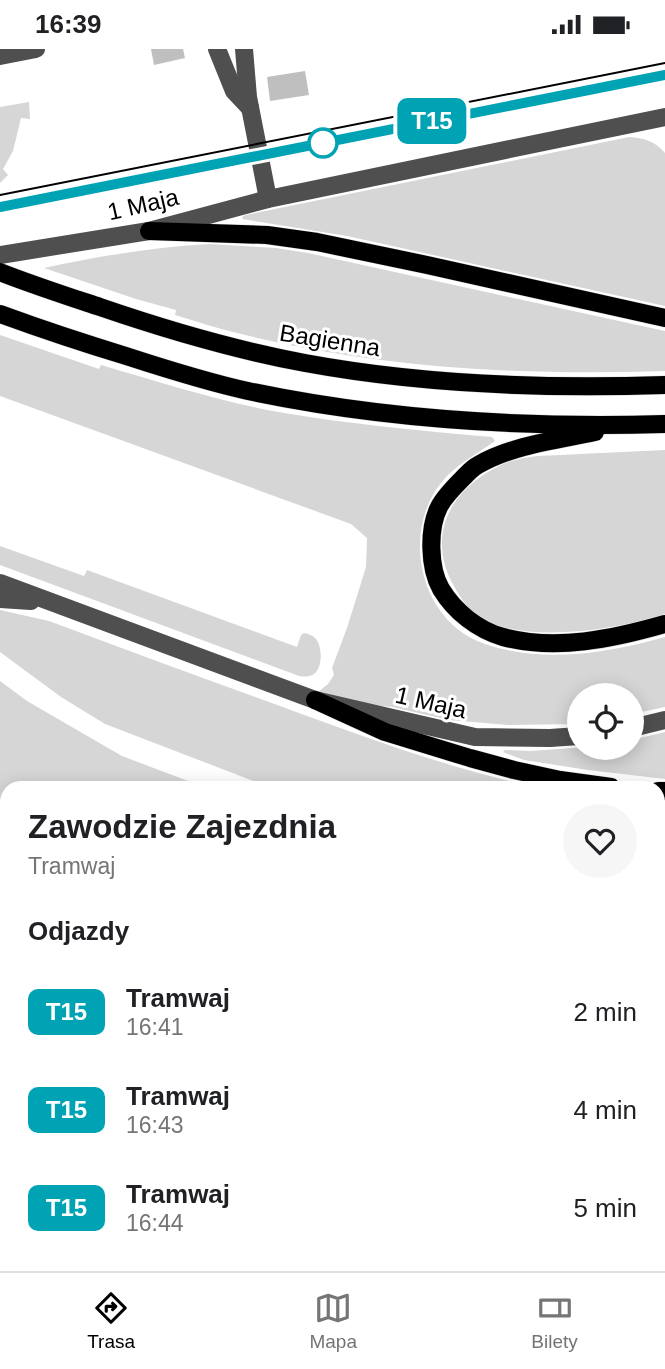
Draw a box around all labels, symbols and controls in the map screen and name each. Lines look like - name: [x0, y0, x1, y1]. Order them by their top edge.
- text: 16:39: [35, 9, 102, 39]
- line badge: T15: [392, 98, 472, 144]
- text: T15: [411, 107, 453, 134]
- unlabelled marker: [308, 128, 338, 158]
- street label: 1 Maja: [105, 183, 182, 225]
- street label: Bagienna: [278, 319, 383, 361]
- street label: 1 Maja: [393, 681, 470, 723]
- map controls: [567, 683, 644, 760]
- button: locate: [567, 683, 644, 760]
- button: heart: [563, 804, 637, 878]
- text: Zawodzie Zajezdnia: [28, 808, 336, 845]
- text: Tramwaj: [28, 853, 115, 879]
- text: Odjazdy: [28, 916, 129, 946]
- text: Tramwaj: [126, 983, 230, 1013]
- text: 2 min: [573, 997, 637, 1027]
- text: T15: [46, 998, 87, 1025]
- text: 16:41: [126, 1014, 184, 1040]
- text: Tramwaj: [126, 1081, 230, 1111]
- text: 4 min: [573, 1095, 637, 1125]
- text: T15: [46, 1096, 87, 1123]
- text: 16:43: [126, 1112, 184, 1138]
- text: Tramwaj: [126, 1179, 230, 1209]
- text: 5 min: [573, 1193, 637, 1223]
- text: T15: [46, 1194, 87, 1221]
- text: 16:44: [126, 1210, 184, 1236]
- tab: Trasa: [87, 1289, 135, 1353]
- tab: Mapa: [309, 1289, 357, 1353]
- tab: Bilety: [531, 1289, 578, 1353]

